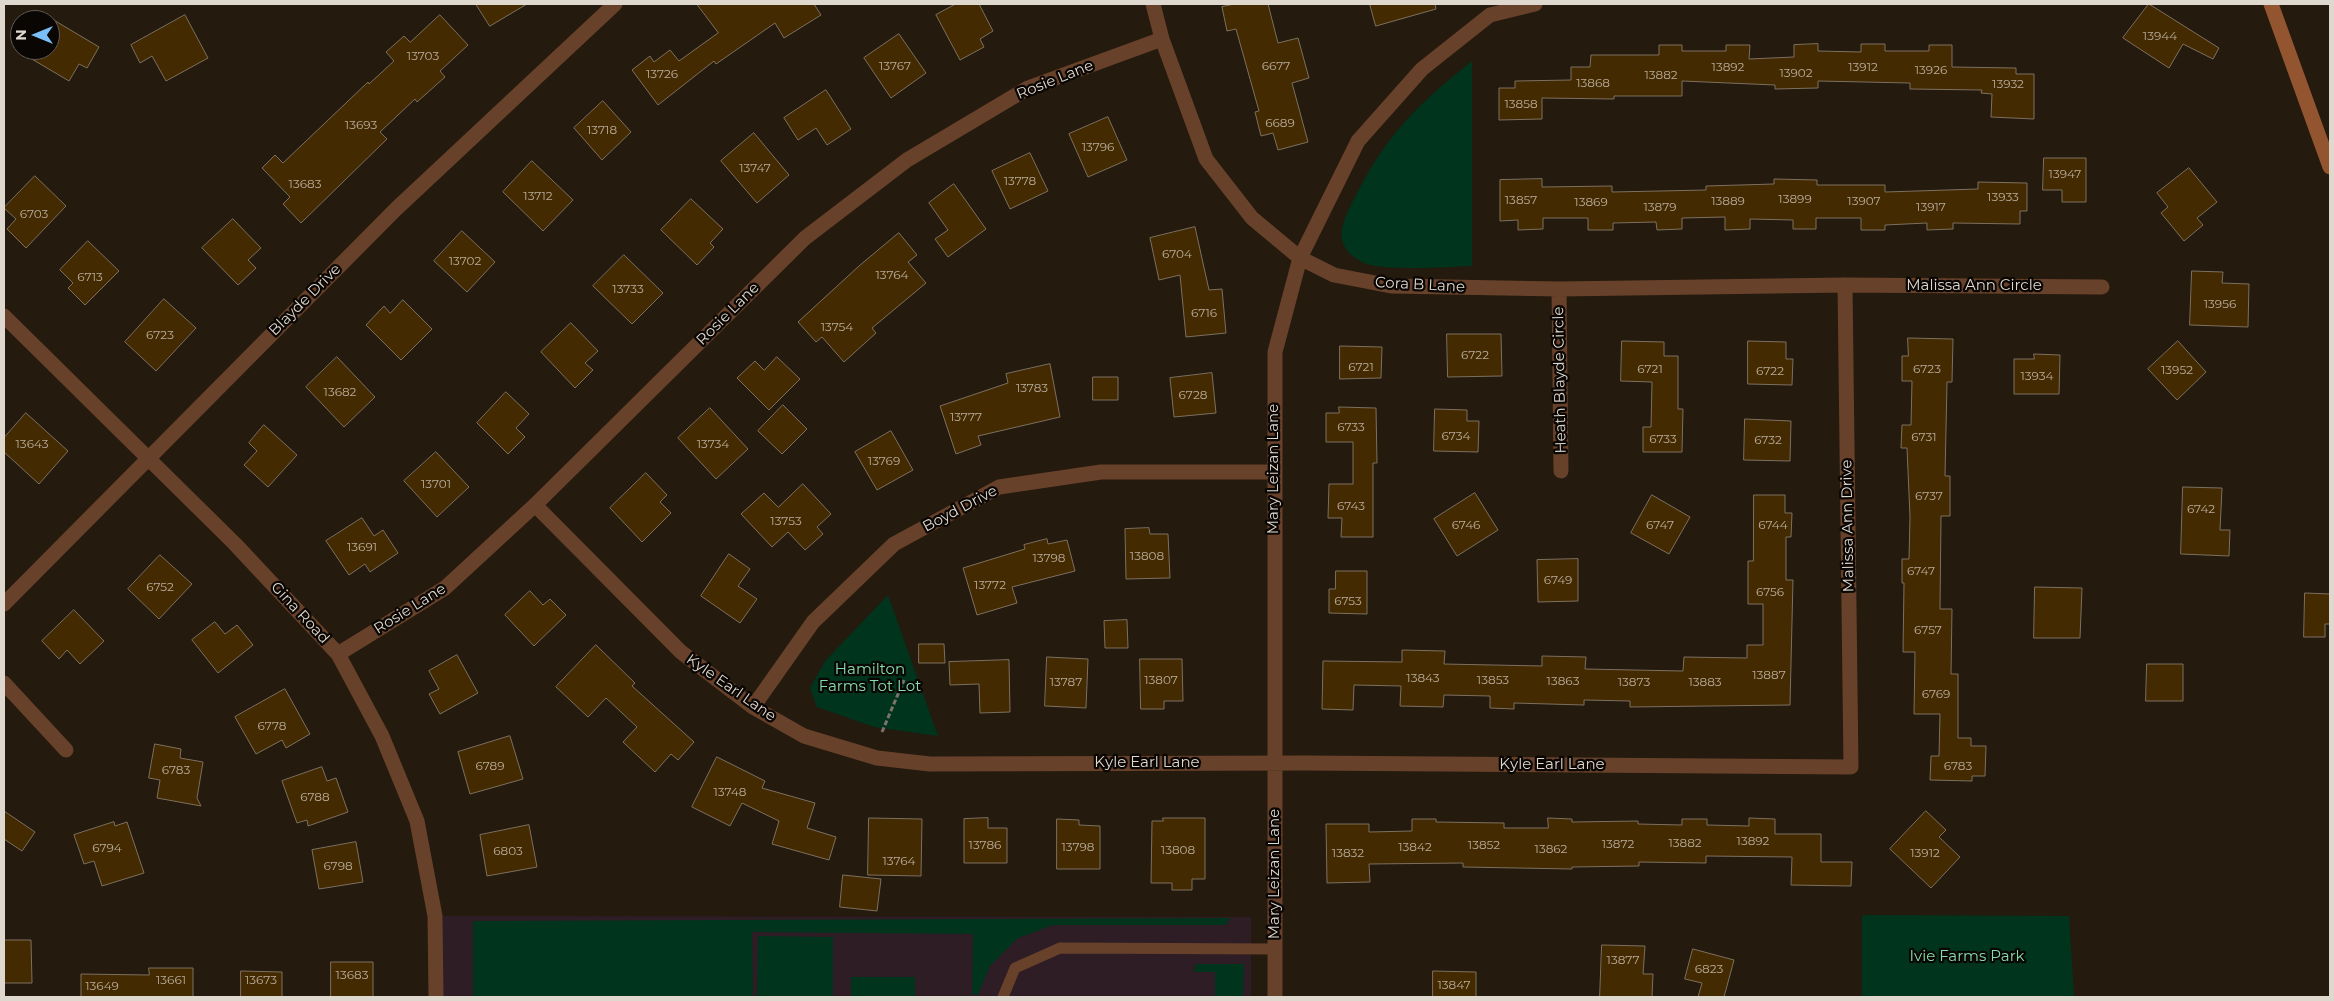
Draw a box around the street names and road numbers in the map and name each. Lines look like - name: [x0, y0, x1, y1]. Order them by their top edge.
- street label: Rosie Lane: [1014, 56, 1096, 104]
- street label: Blayde Drive: [265, 260, 345, 340]
- street label: Cora B Lane: [1375, 274, 1465, 296]
- street label: Malissa Ann Circle: [1906, 277, 2042, 295]
- street label: Rosie Lane: [693, 279, 763, 349]
- street label: Heath Blayde Circle: [1550, 306, 1570, 454]
- street label: Mary Leizan Lane: [1265, 404, 1283, 534]
- street label: Malissa Ann Drive: [1838, 459, 1858, 593]
- street label: Boyd Drive: [920, 482, 1000, 536]
- street label: Gina Road: [267, 578, 333, 648]
- street label: Rosie Lane: [371, 580, 449, 638]
- street label: Kyle Earl Lane: [683, 650, 779, 726]
- street label: Kyle Earl Lane: [1094, 754, 1200, 772]
- street label: Kyle Earl Lane: [1499, 756, 1605, 774]
- street label: Mary Leizan Lane: [1266, 809, 1284, 939]

